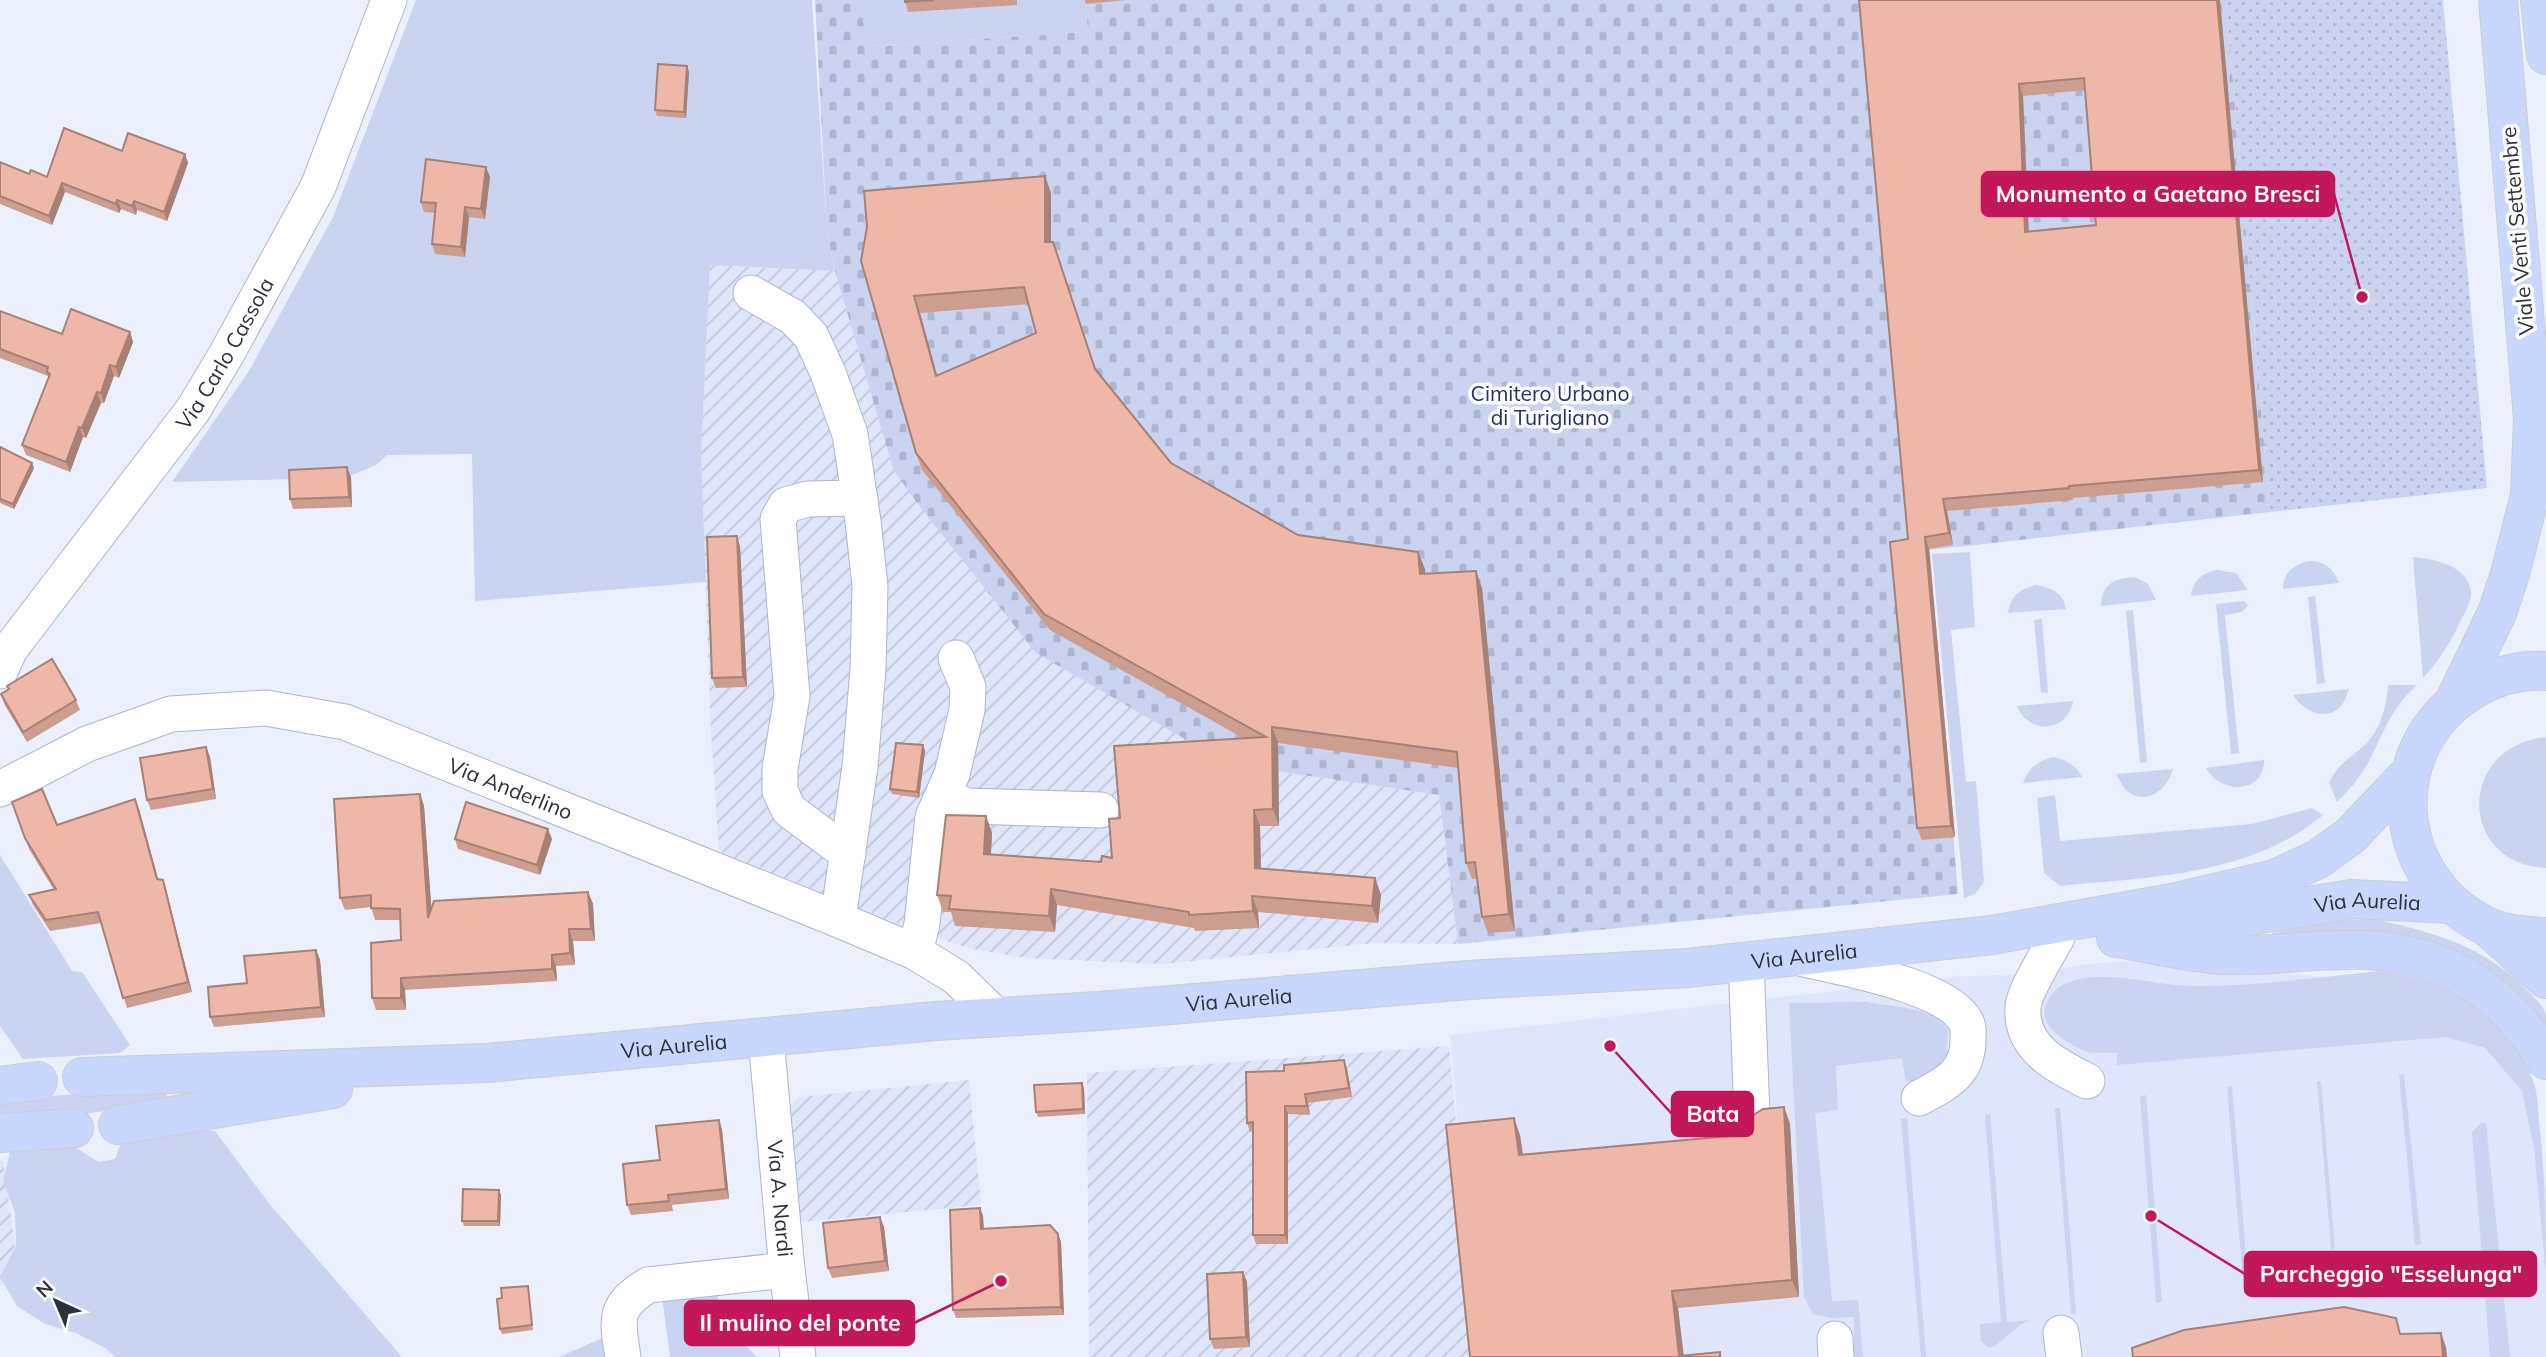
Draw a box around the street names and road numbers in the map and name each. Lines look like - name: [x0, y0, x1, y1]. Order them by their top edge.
- street label: Viale Venti Settembre: [2495, 126, 2539, 336]
- street label: Via Carlo Cassola: [170, 273, 279, 435]
- street label: Via Anderlino: [445, 752, 577, 825]
- street label: Via Aurelia: [2312, 886, 2421, 918]
- street label: Via Aurelia: [1750, 937, 1859, 974]
- street label: Via Aurelia: [1185, 982, 1293, 1017]
- street label: Via Aurelia: [620, 1028, 728, 1063]
- street label: Via A. Nardi: [762, 1139, 799, 1258]

